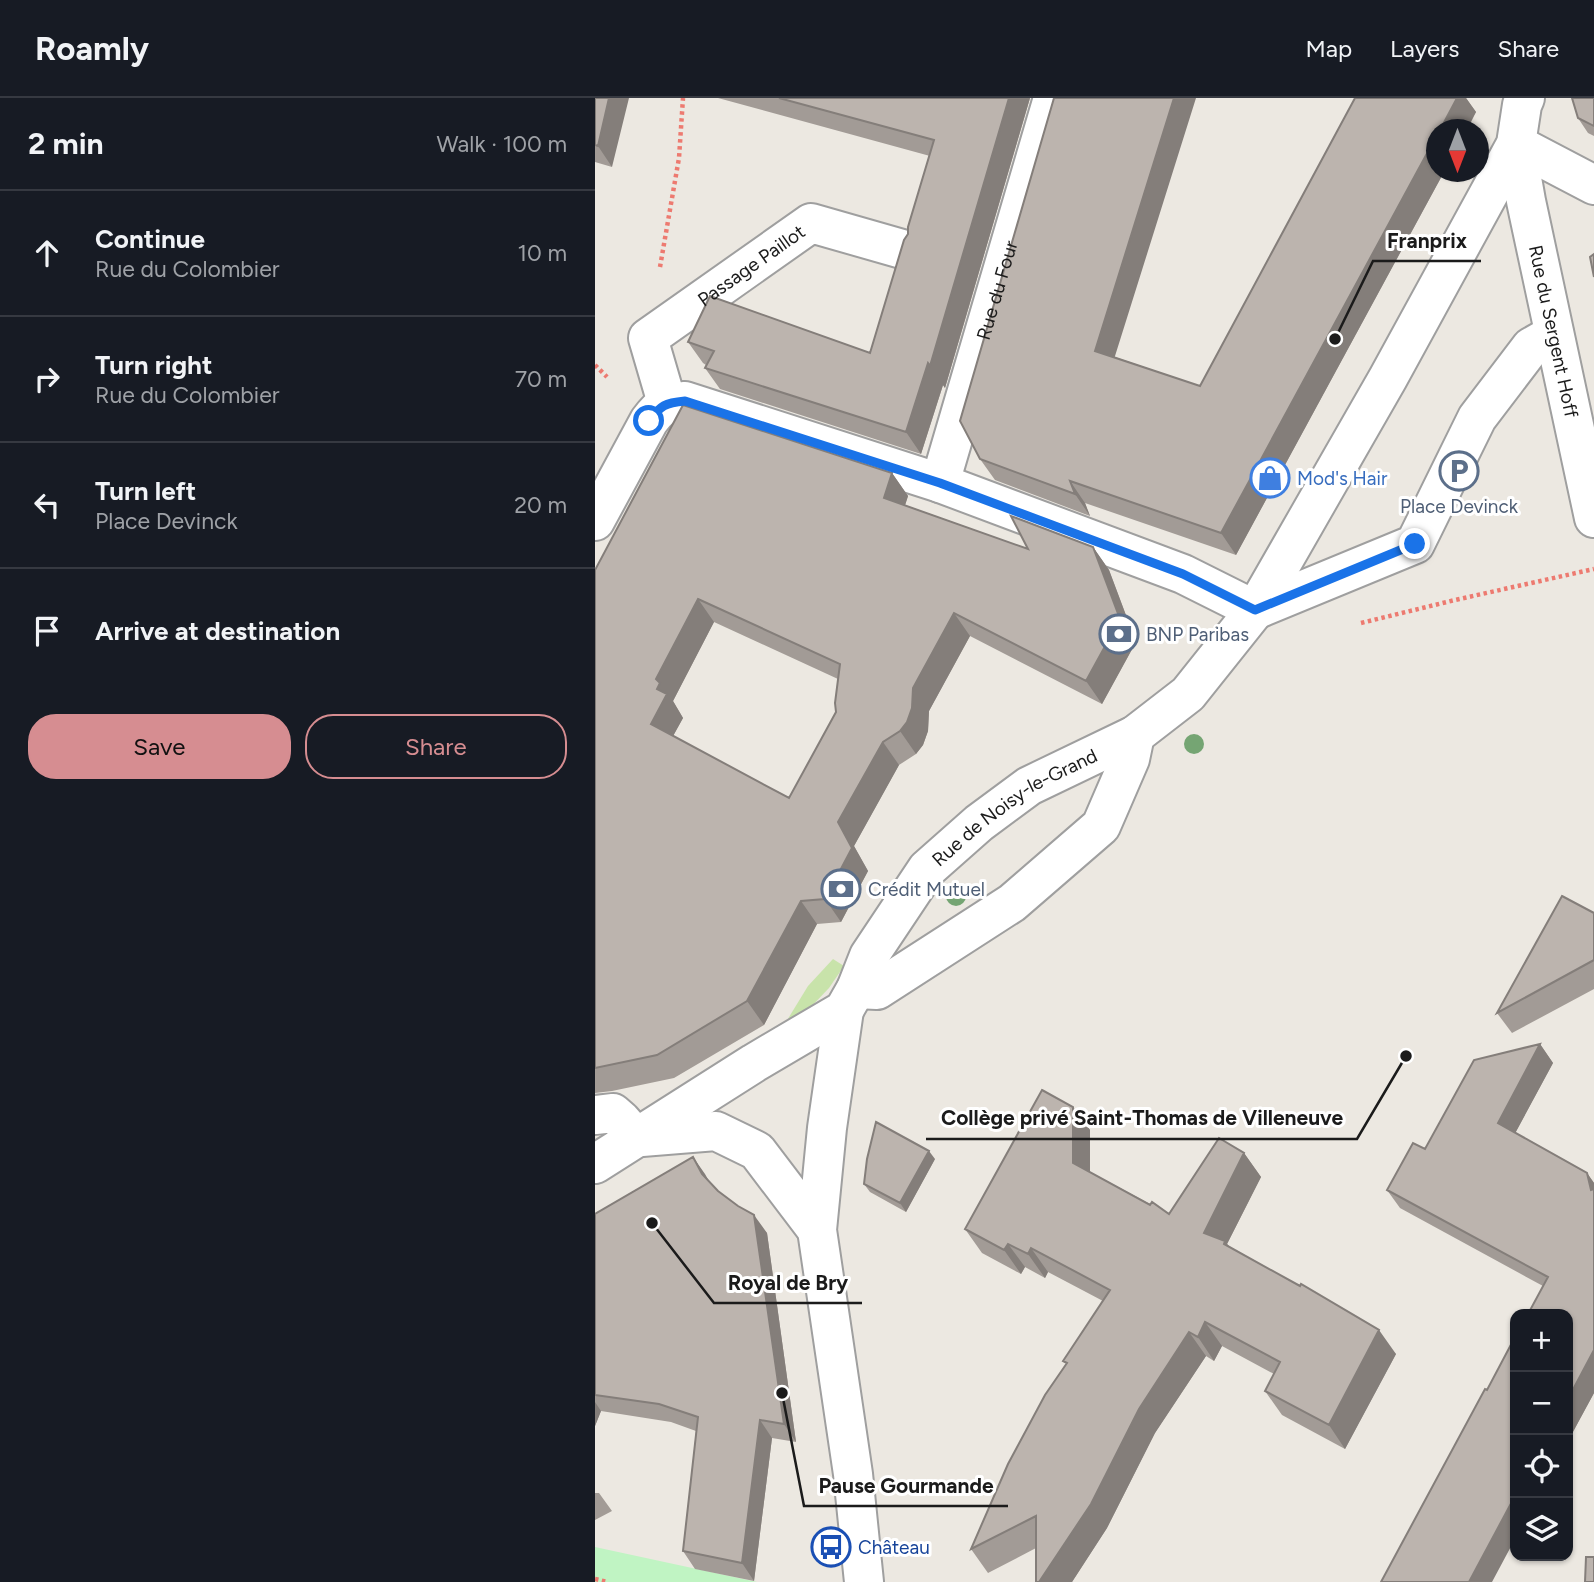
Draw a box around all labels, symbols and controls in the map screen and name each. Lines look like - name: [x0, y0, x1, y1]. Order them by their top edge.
- text: Roamly: [35, 29, 149, 68]
- text: Map: [1305, 34, 1352, 63]
- text: Layers: [1390, 34, 1459, 63]
- text: Share: [1497, 34, 1559, 63]
- north arrow: [1426, 119, 1489, 182]
- text: 2 min: [28, 125, 104, 162]
- text: Walk · 100 m: [436, 130, 567, 158]
- callout: Franprix: [1373, 219, 1481, 261]
- street label: Passage Paillot: [693, 220, 809, 311]
- text: Continue: [95, 223, 205, 255]
- text: Franprix: [1387, 228, 1468, 253]
- icon: ahead: [28, 234, 66, 272]
- street label: Rue du Four: [971, 237, 1022, 342]
- text: 10 m: [518, 239, 567, 267]
- street label: Rue du Sergent Hoff: [1524, 243, 1584, 420]
- text: Rue du Colombier: [95, 255, 280, 283]
- text: Turn right: [95, 349, 212, 381]
- icon: right: [28, 360, 66, 398]
- text: 70 m: [515, 365, 567, 393]
- text: Rue du Colombier: [95, 381, 280, 409]
- route start: [633, 405, 664, 436]
- parking icon: Place Devinck: [1438, 450, 1480, 492]
- shop icon: Mod's Hair: [1249, 457, 1291, 499]
- place label: Mod's Hair: [1297, 467, 1388, 490]
- text: Turn left: [95, 475, 196, 507]
- icon: left: [28, 486, 66, 524]
- text: 20 m: [514, 491, 567, 519]
- place label: Place Devinck: [1400, 495, 1519, 518]
- text: Place Devinck: [95, 507, 238, 535]
- route end: [1399, 528, 1430, 559]
- icon: arrive: [28, 612, 66, 650]
- bank icon: BNP Paribas: [1098, 613, 1140, 655]
- text: Arrive at destination: [95, 615, 340, 647]
- place label: BNP Paribas: [1146, 623, 1249, 646]
- button: Save: [28, 714, 291, 779]
- button: Share: [305, 714, 567, 779]
- street label: Rue de Noisy-le-Grand: [927, 743, 1101, 871]
- bank icon: Crédit Mutuel: [820, 868, 862, 910]
- place label: Crédit Mutuel: [868, 878, 985, 901]
- callout: Collège privé Saint-Thomas de Villeneuve: [926, 1097, 1357, 1139]
- text: Collège privé Saint-Thomas de Villeneuve: [941, 1105, 1343, 1130]
- callout: Royal de Bry: [714, 1261, 862, 1303]
- text: Royal de Bry: [728, 1270, 849, 1295]
- map controls: [1510, 1309, 1573, 1561]
- button: +: [1510, 1309, 1573, 1372]
- button: −: [1510, 1372, 1573, 1435]
- button: locate: [1510, 1435, 1573, 1498]
- callout: Pause Gourmande: [804, 1464, 1008, 1506]
- text: Pause Gourmande: [818, 1473, 994, 1498]
- button: layers: [1510, 1498, 1573, 1561]
- bus stop icon: Château: [810, 1526, 852, 1568]
- place label: Château: [858, 1536, 930, 1559]

